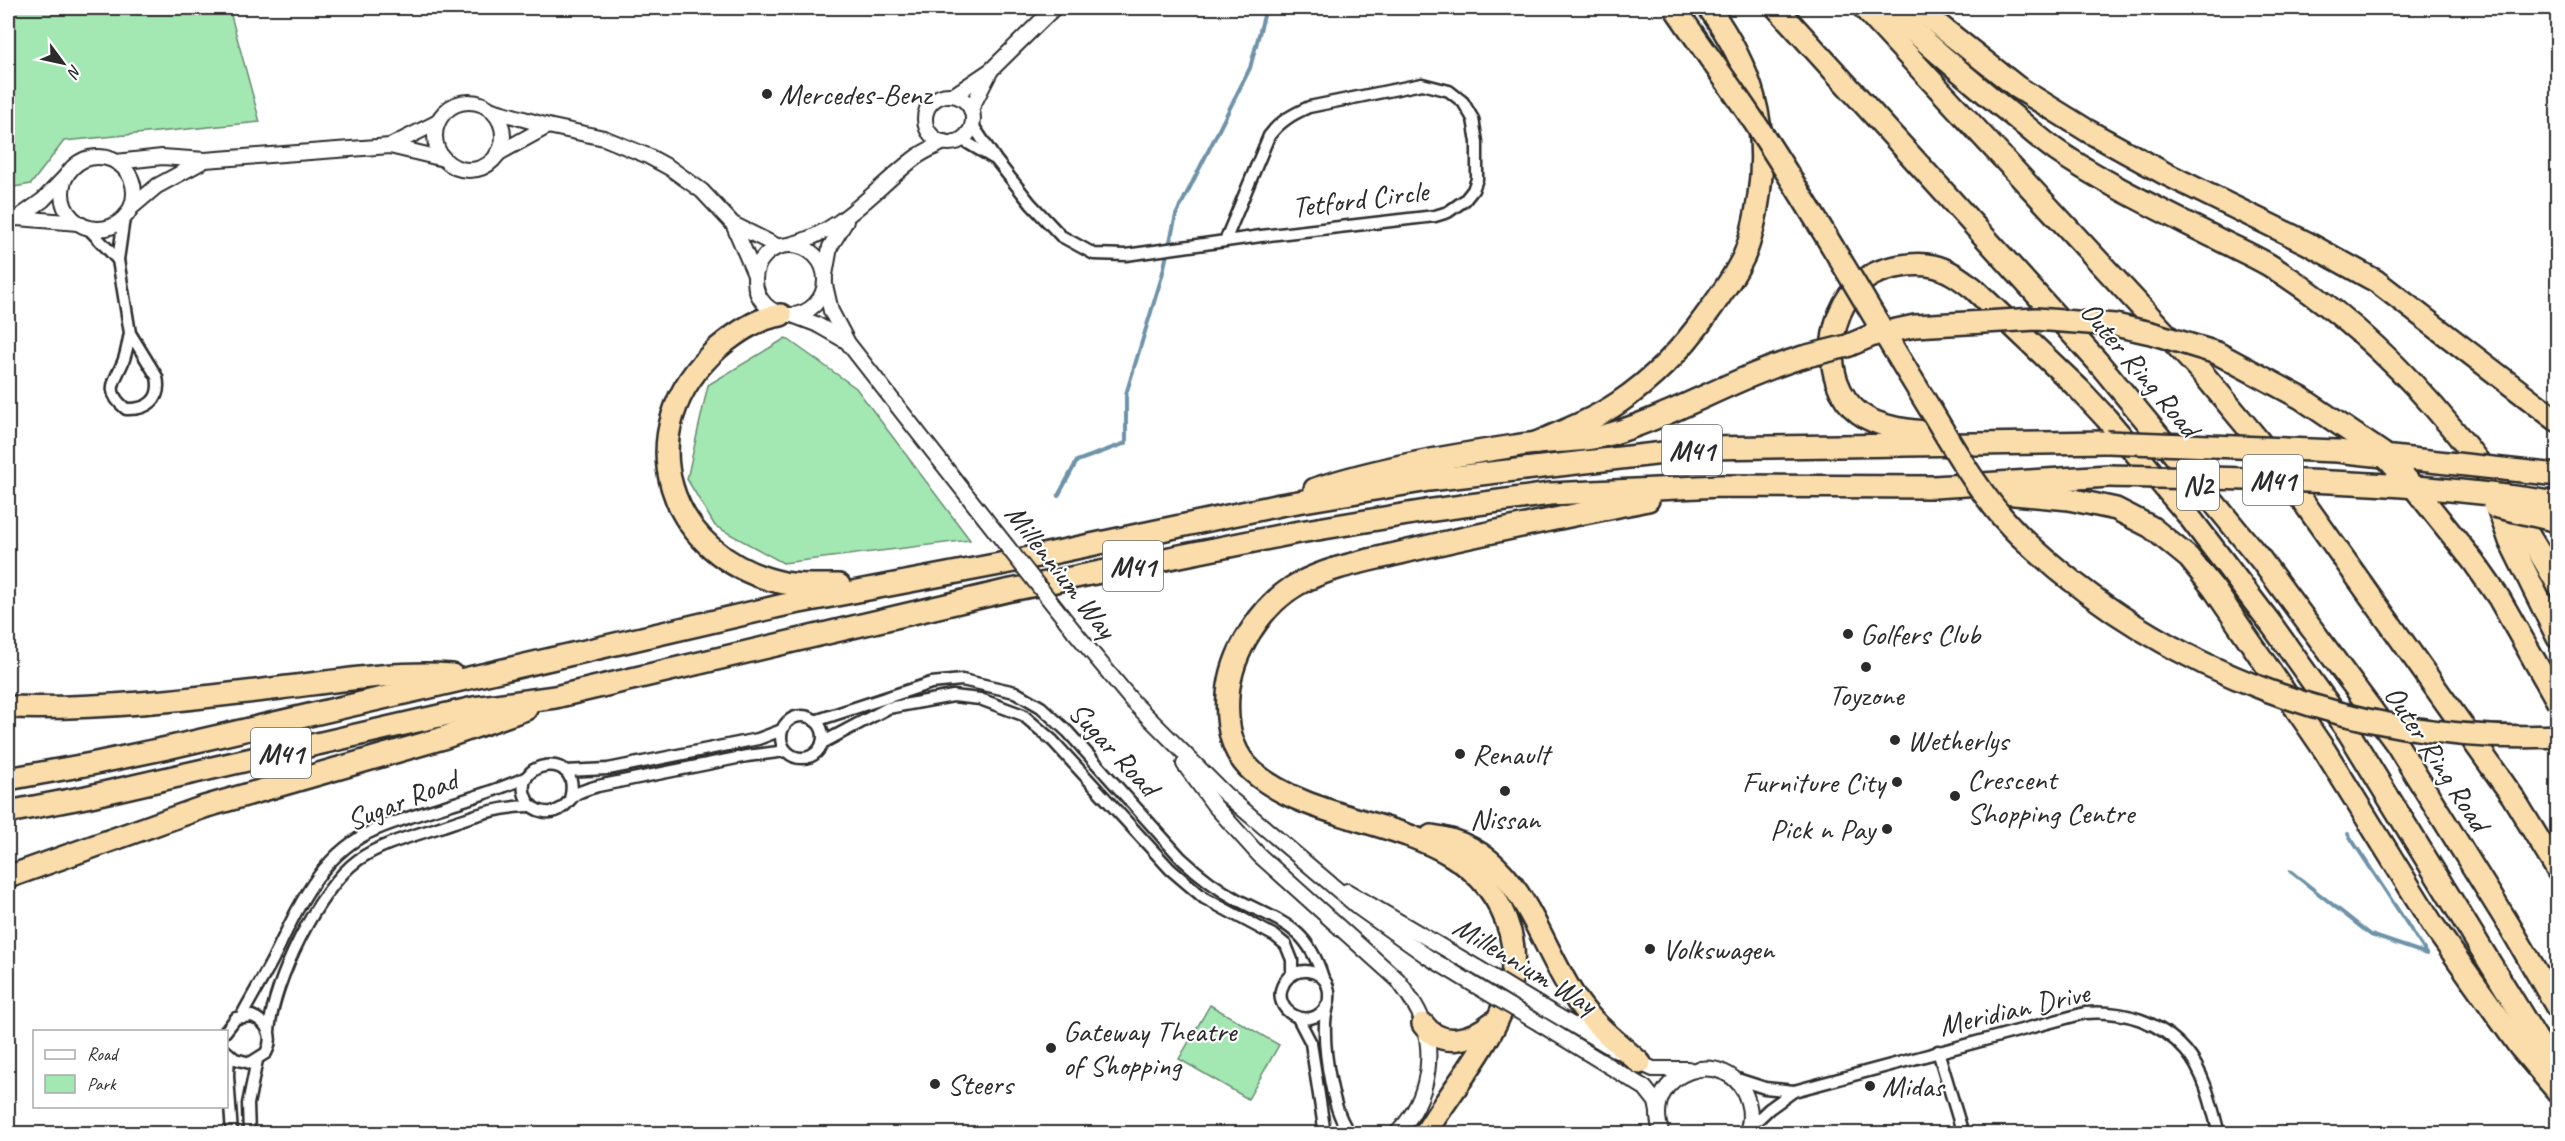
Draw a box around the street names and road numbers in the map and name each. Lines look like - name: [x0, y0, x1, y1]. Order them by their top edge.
- street label: Tetford Circle: [1290, 172, 1432, 226]
- street label: Outer Ring Road: [2072, 293, 2211, 448]
- road number: M41: [1662, 425, 1722, 475]
- road number: M41: [2243, 455, 2303, 505]
- road number: N2: [2177, 460, 2219, 510]
- street label: Millennium Way: [997, 496, 1127, 648]
- road number: M41: [1103, 541, 1163, 591]
- street label: Outer Ring Road: [2376, 678, 2500, 842]
- street label: Sugar Road: [1060, 694, 1170, 808]
- road number: M41: [251, 728, 311, 778]
- street label: Sugar Road: [341, 759, 467, 839]
- street label: Millennium Way: [1446, 907, 1606, 1024]
- street label: Meridian Drive: [1935, 973, 2095, 1045]

